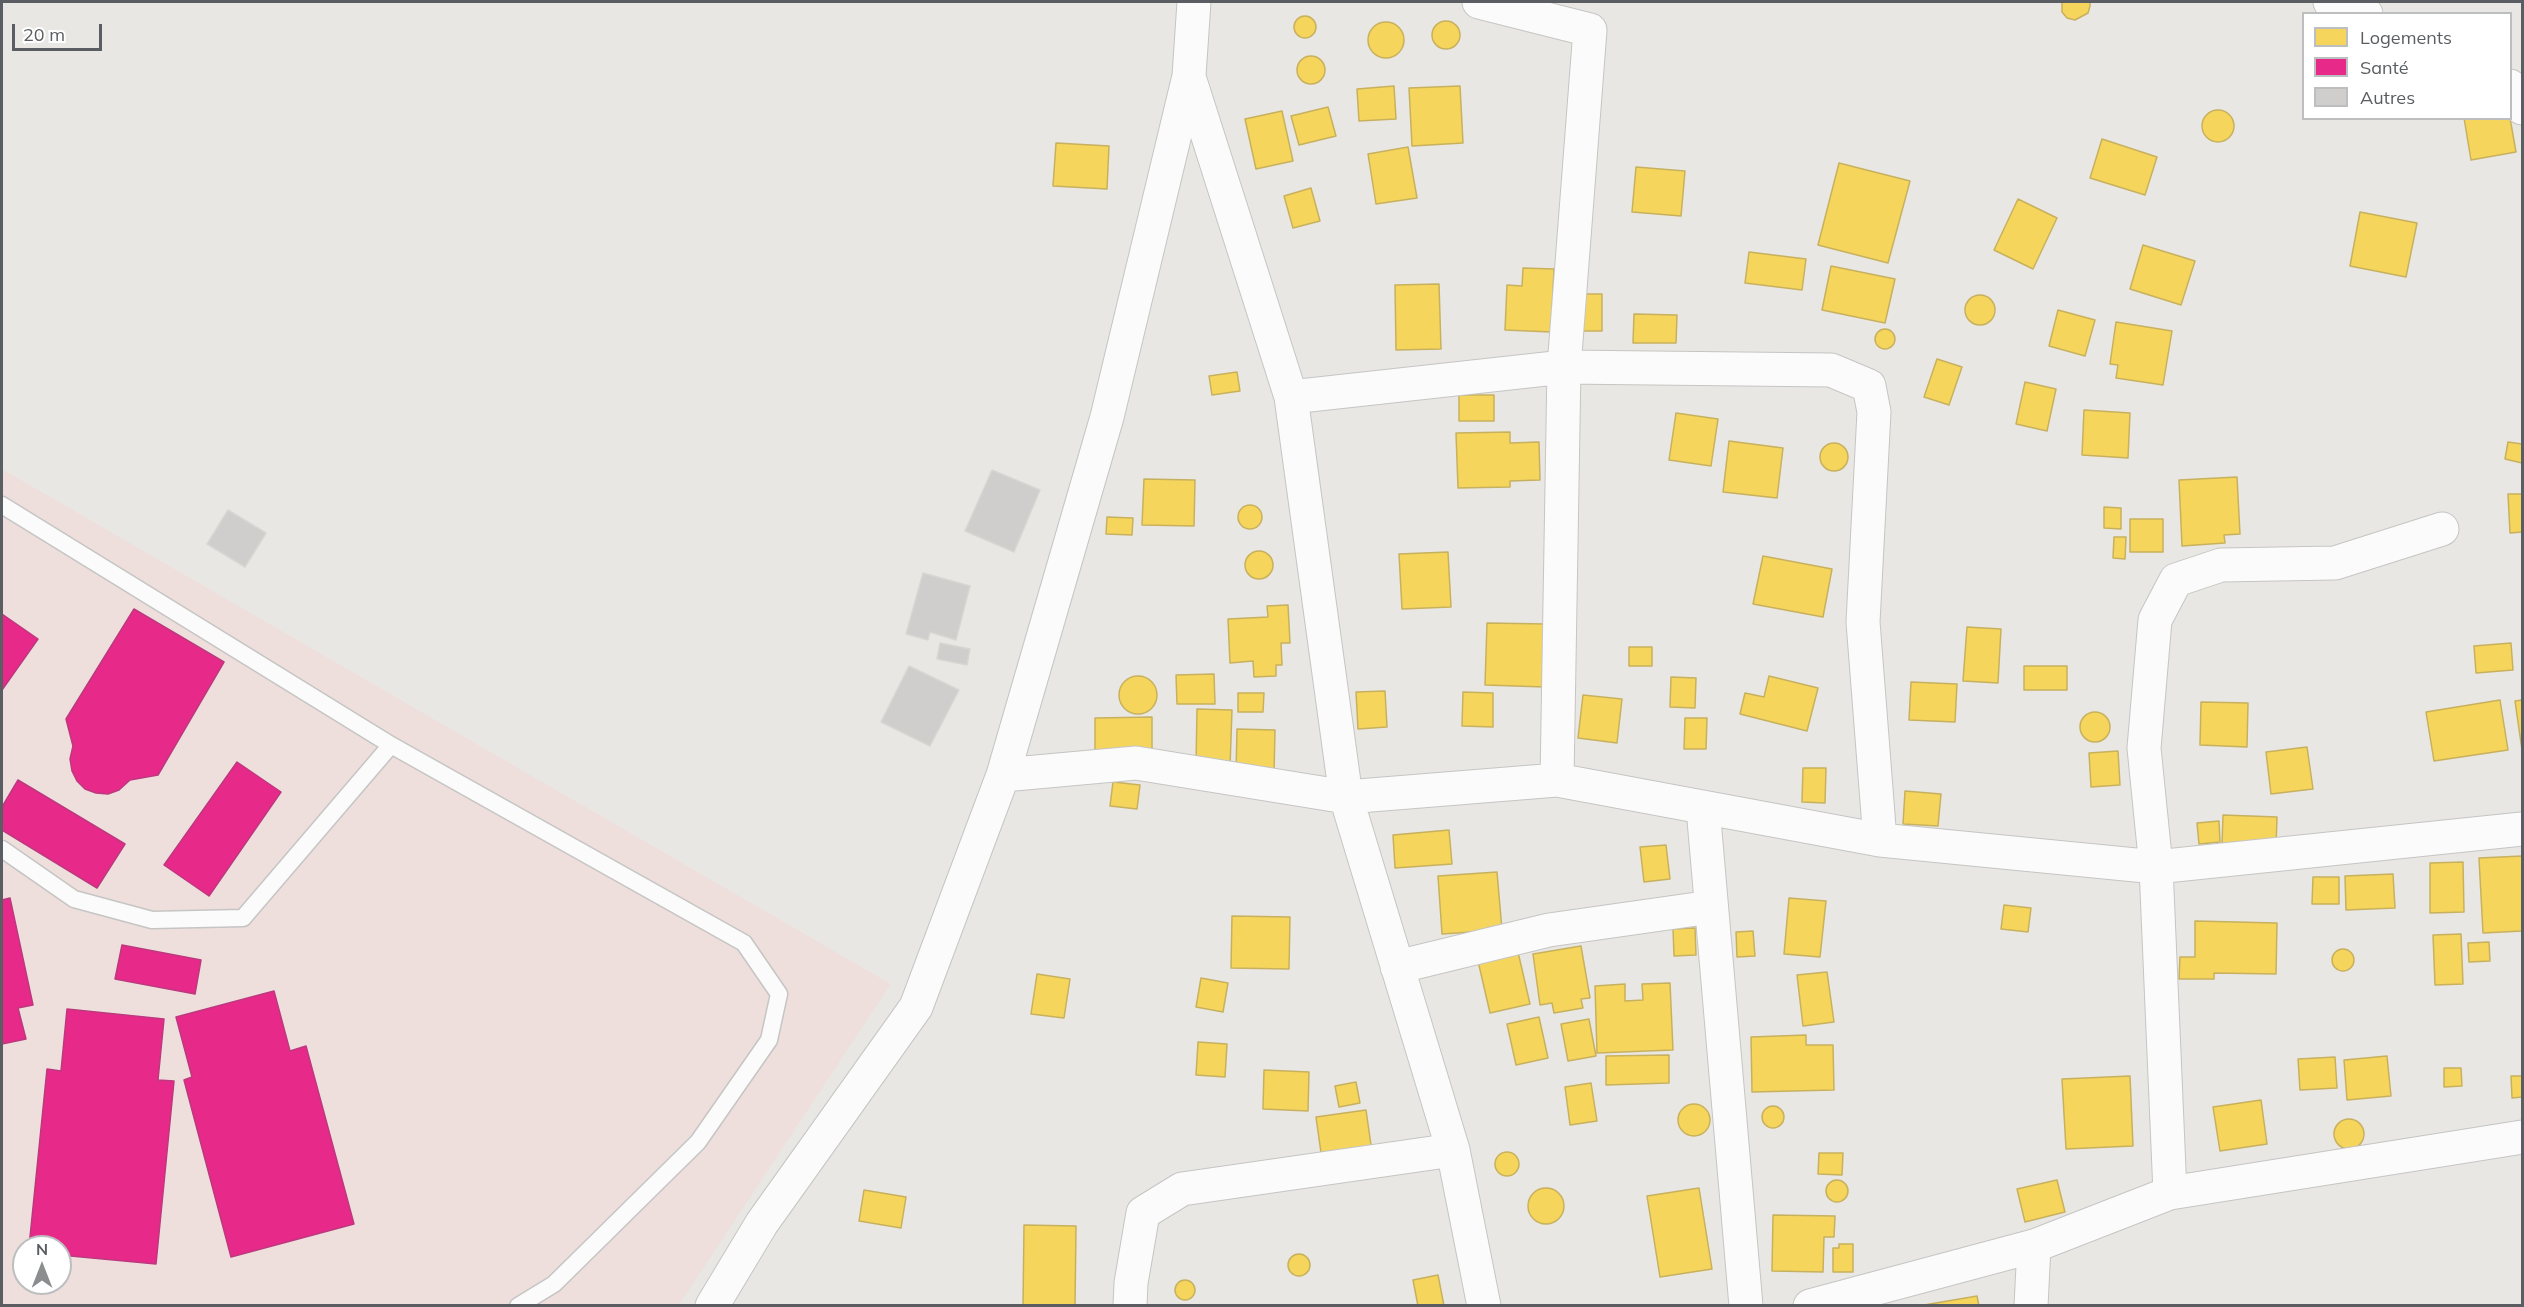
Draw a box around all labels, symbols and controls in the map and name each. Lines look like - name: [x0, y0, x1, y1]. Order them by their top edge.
- scale bar: [15, 12, 105, 50]
- legend: [2302, 12, 2512, 120]
- text: 20 m: [23, 23, 65, 46]
- text: Logements: [2360, 26, 2452, 49]
- text: Santé: [2360, 56, 2409, 79]
- text: Autres: [2360, 86, 2415, 109]
- north arrow: [12, 1235, 72, 1295]
- text: N: [36, 1239, 48, 1259]

